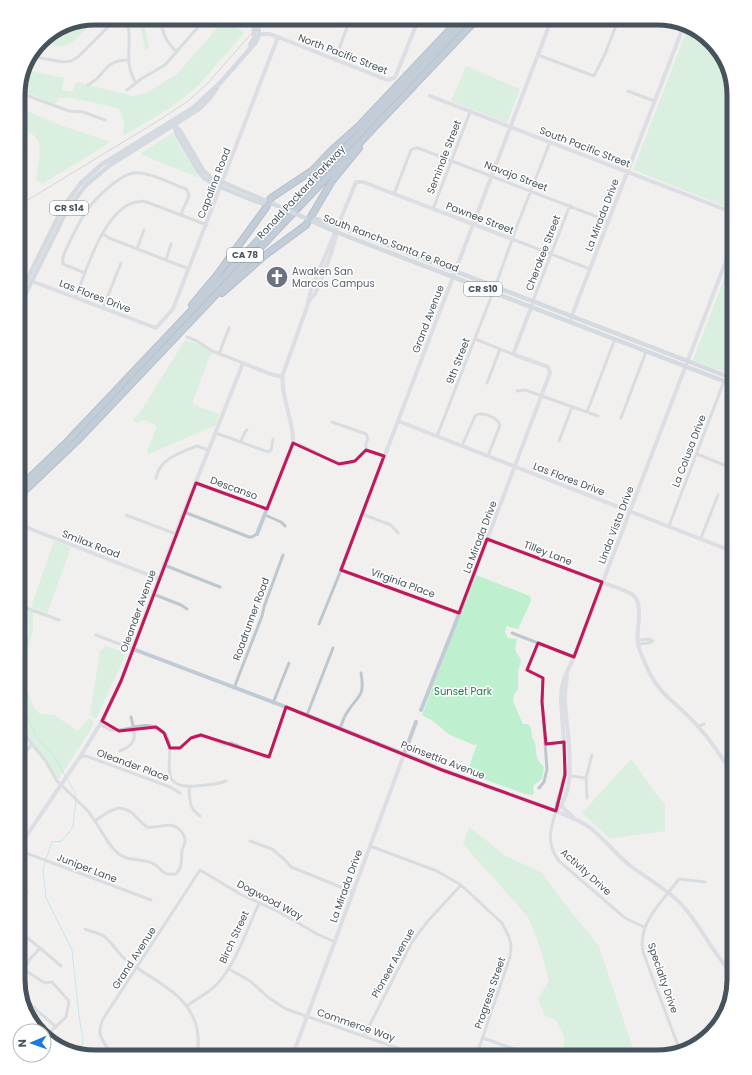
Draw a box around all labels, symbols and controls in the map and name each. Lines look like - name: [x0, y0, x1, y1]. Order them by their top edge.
- street label: North Pacific Street: [296, 30, 390, 78]
- street label: Seminole Street: [423, 117, 465, 196]
- street label: South Pacific Street: [537, 123, 633, 171]
- street label: Ronald Packard Parkway: [253, 142, 349, 242]
- street label: Capalina Road: [194, 145, 234, 221]
- street label: Navajo Street: [482, 157, 550, 195]
- street label: La Mirada Drive: [581, 177, 623, 253]
- street label: Pawnee Street: [444, 198, 516, 238]
- road number: CR S14: [50, 201, 88, 215]
- street label: South Rancho Santa Fe Road: [321, 210, 461, 276]
- street label: Cherokee Street: [522, 213, 564, 293]
- road number: CA 78: [227, 248, 263, 262]
- church icon: Awaken San Marcos Campus: [264, 264, 290, 290]
- place label: Awaken San Marcos Campus: [292, 264, 375, 291]
- street label: Las Flores Drive: [57, 275, 133, 317]
- road number: CR S10: [464, 282, 502, 296]
- street label: Grand Avenue: [408, 283, 448, 355]
- street label: 9th Street: [442, 335, 474, 386]
- street label: La Colusa Drive: [668, 413, 710, 489]
- street label: Las Flores Drive: [531, 458, 607, 500]
- street label: Descanso: [208, 473, 260, 503]
- street label: Linda Vista Drive: [594, 484, 638, 566]
- street label: La Mirada Drive: [459, 499, 501, 575]
- street label: Smilax Road: [60, 526, 122, 562]
- street label: Tilley Lane: [522, 537, 574, 569]
- street label: Virginia Place: [369, 564, 437, 602]
- street label: Oleander Avenue: [116, 568, 160, 654]
- street label: Roadrunner Road: [229, 575, 273, 663]
- park label: Sunset Park: [434, 684, 493, 699]
- street label: Poinsettia Avenue: [399, 737, 487, 783]
- street label: Oleander Place: [95, 745, 171, 785]
- street label: Activity Drive: [557, 845, 615, 899]
- street label: La Mirada Drive: [326, 847, 366, 925]
- street label: Juniper Lane: [55, 850, 119, 886]
- street label: Dogwood Way: [234, 876, 306, 924]
- street label: Birch Street: [215, 908, 253, 966]
- street label: Grand Avenue: [108, 924, 160, 992]
- street label: Pioneer Avenue: [368, 926, 418, 1000]
- street label: Specialty Drive: [644, 941, 682, 1015]
- street label: Progress Street: [471, 955, 509, 1031]
- street label: Commerce Way: [315, 1005, 397, 1046]
- north arrow: [12, 1023, 52, 1063]
- text: N: [14, 1039, 30, 1048]

